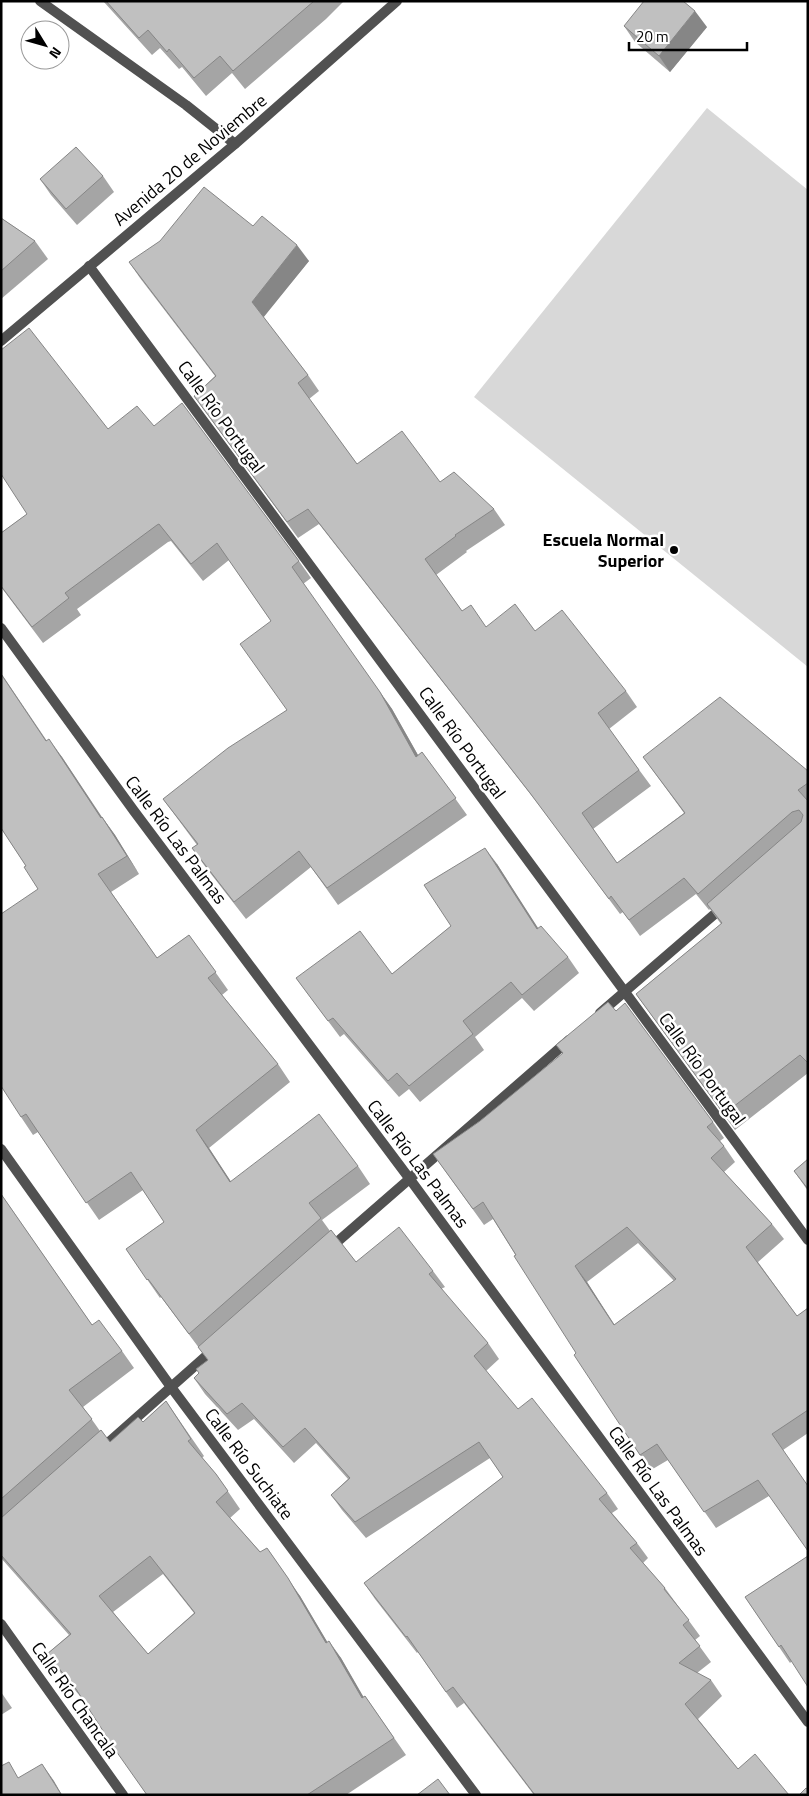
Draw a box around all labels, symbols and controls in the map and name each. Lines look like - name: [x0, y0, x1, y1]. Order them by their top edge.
- north arrow: [20, 20, 70, 70]
- scale bar: [629, 20, 746, 52]
- text: 20 m: [636, 25, 669, 48]
- text: N: [44, 43, 67, 63]
- street label: Avenida 20 de Noviembre: [107, 87, 272, 232]
- street label: Calle Río Portugal: [171, 355, 272, 479]
- place label: Escuela Normal Superior: [543, 526, 664, 574]
- marker: Escuela Normal Superior: [668, 544, 680, 556]
- street label: Calle Río Portugal: [412, 681, 513, 805]
- street label: Calle Río Las Palmas: [119, 770, 234, 910]
- street label: Calle Río Portugal: [652, 1007, 753, 1131]
- street label: Calle Río Las Palmas: [361, 1094, 476, 1234]
- street label: Calle Río Suchiate: [198, 1402, 300, 1525]
- street label: Calle Río Las Palmas: [602, 1420, 715, 1561]
- street label: Calle Río Chancala: [25, 1636, 126, 1764]

